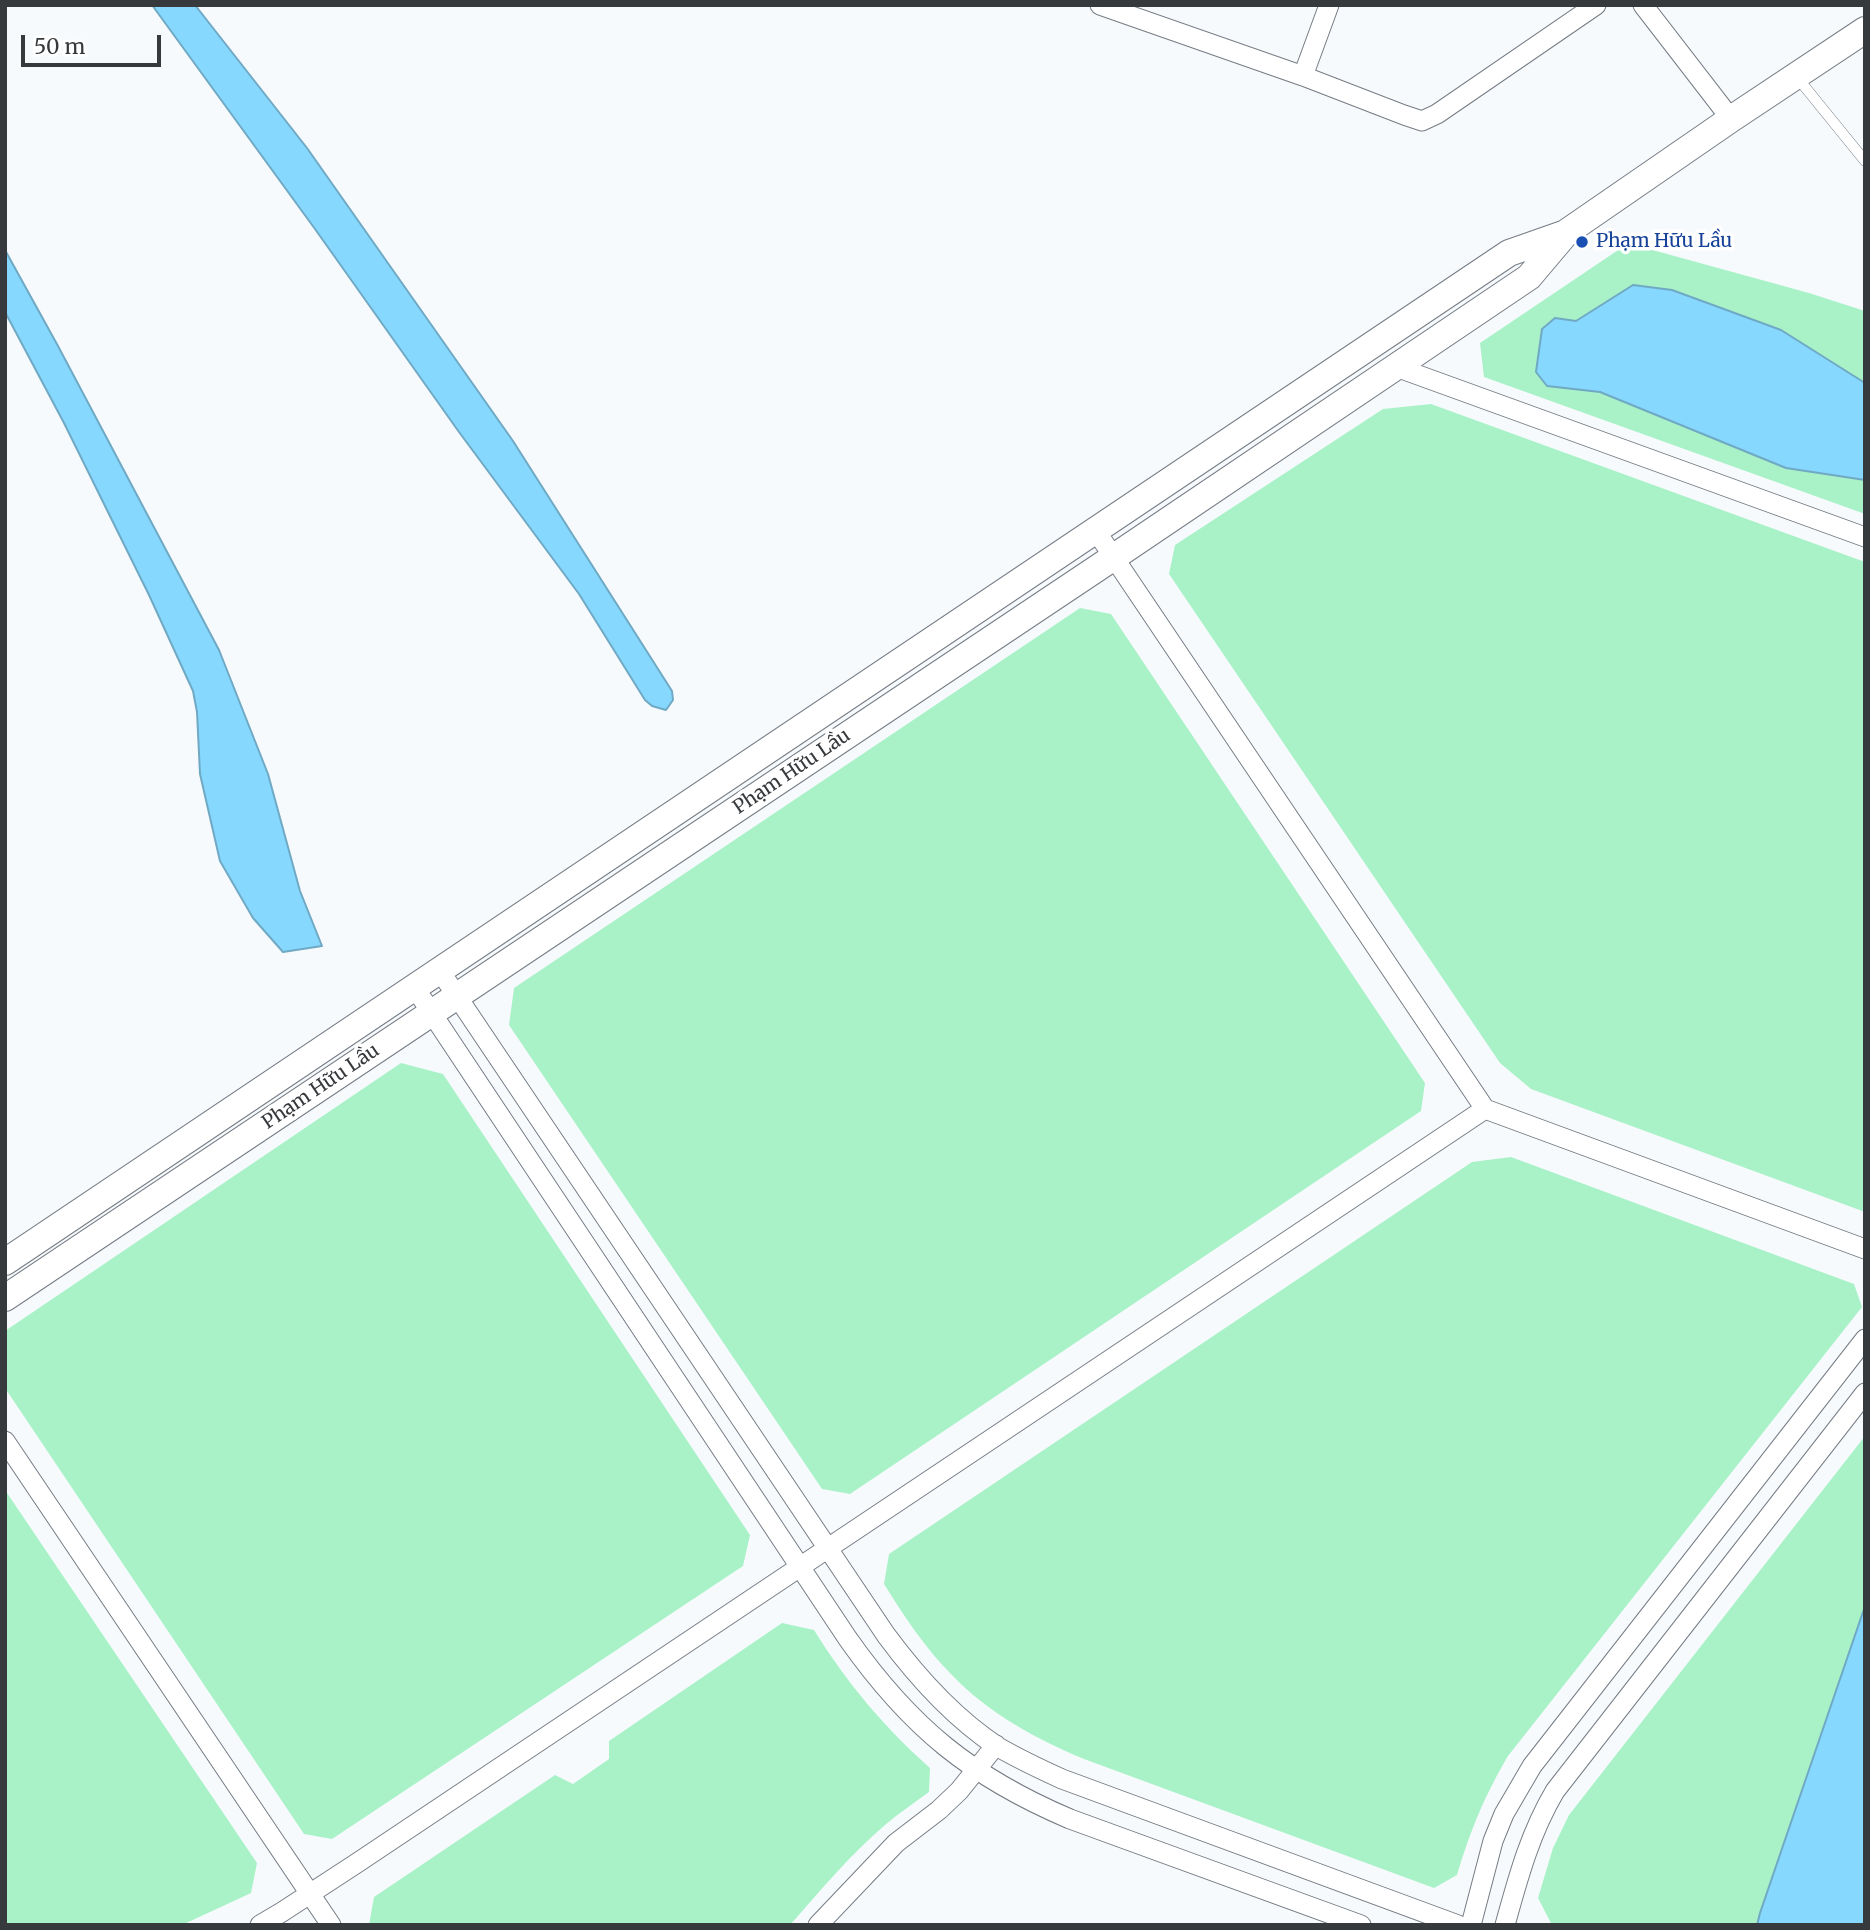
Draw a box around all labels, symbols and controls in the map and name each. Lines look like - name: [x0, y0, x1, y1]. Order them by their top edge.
- scale bar: [24, 21, 164, 65]
- text: 50 m: [34, 33, 85, 60]
- place label: Phạm Hữu Lầu: [1596, 231, 1732, 253]
- marker: Phạm Hữu Lầu: [1574, 234, 1590, 250]
- street label: Phạm Hữu Lầu: [729, 724, 855, 820]
- street label: Phạm Hữu Lầu: [258, 1039, 384, 1135]

